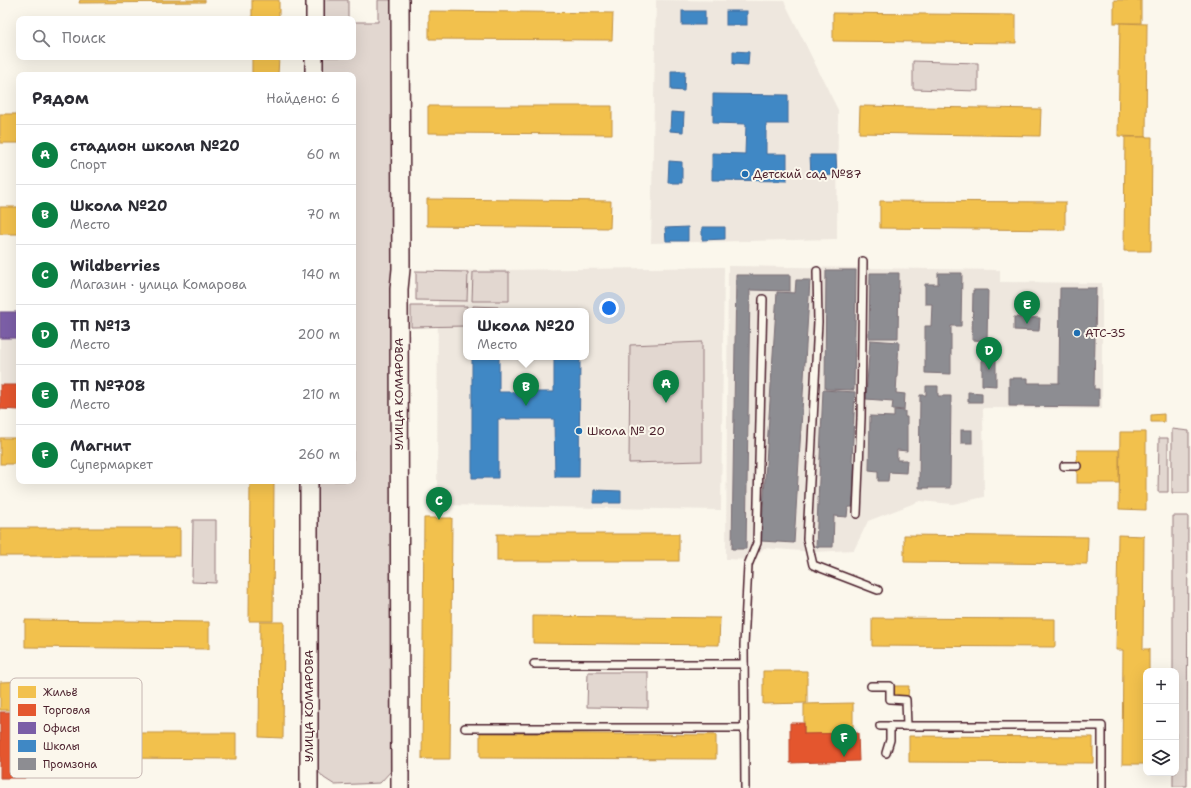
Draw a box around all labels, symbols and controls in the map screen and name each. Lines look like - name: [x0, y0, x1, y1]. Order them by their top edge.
- search box: [16, 16, 356, 60]
- icon: search: [30, 27, 52, 49]
- text: Поиск: [62, 28, 106, 48]
- text: Рядом: [32, 87, 89, 109]
- text: Найдено: 6: [266, 90, 340, 107]
- text: стадион школы №20: [70, 136, 240, 156]
- text: A: [40, 146, 50, 163]
- text: 60 m: [307, 146, 340, 163]
- text: Спорт: [70, 156, 106, 173]
- place label: Детский сад №87: [753, 166, 862, 182]
- marker: Детский сад №87: [740, 169, 750, 179]
- text: Школа №20: [70, 196, 168, 216]
- text: B: [41, 206, 49, 223]
- text: 70 m: [306, 206, 340, 223]
- text: Место: [70, 216, 110, 233]
- text: Wildberries: [70, 256, 160, 276]
- text: C: [41, 266, 49, 283]
- text: 140 m: [301, 266, 340, 283]
- text: Магазин · улица Комарова: [70, 276, 247, 293]
- pin: E: [1014, 291, 1040, 324]
- your location: [599, 298, 619, 318]
- popup: [463, 308, 589, 360]
- text: ТП №13: [70, 316, 131, 336]
- text: Школа №20: [477, 316, 575, 336]
- place label: АТС-35: [1085, 325, 1125, 341]
- text: D: [40, 326, 50, 343]
- text: 200 m: [298, 326, 340, 343]
- marker: АТС-35: [1072, 328, 1082, 338]
- text: Место: [70, 336, 110, 353]
- text: Место: [477, 336, 518, 353]
- pin: D: [976, 337, 1002, 370]
- street label: УЛИЦА КОМАРОВА: [391, 338, 407, 450]
- pin: A: [653, 370, 679, 403]
- pin: B: [513, 373, 539, 406]
- text: ТП №708: [70, 376, 145, 396]
- text: E: [41, 386, 49, 403]
- text: 210 m: [302, 386, 340, 403]
- text: Место: [70, 396, 110, 413]
- place label: Школа № 20: [587, 423, 665, 439]
- marker: Школа № 20: [574, 426, 584, 436]
- text: Магнит: [70, 436, 131, 456]
- text: F: [41, 446, 49, 463]
- text: 260 m: [298, 446, 340, 463]
- text: Супермаркет: [70, 456, 153, 473]
- pin: C: [426, 487, 452, 520]
- street label: УЛИЦА КОМАРОВА: [301, 650, 317, 762]
- map controls: [1143, 668, 1179, 776]
- button: +: [1143, 668, 1179, 704]
- legend: [10, 678, 142, 778]
- text: Жильё: [43, 685, 78, 700]
- text: Торговля: [43, 703, 90, 718]
- button: −: [1143, 704, 1179, 740]
- text: Офисы: [43, 721, 80, 736]
- pin: F: [831, 724, 857, 757]
- text: Школы: [43, 739, 80, 754]
- button: layers: [1143, 740, 1179, 776]
- text: Промзона: [43, 757, 97, 772]

